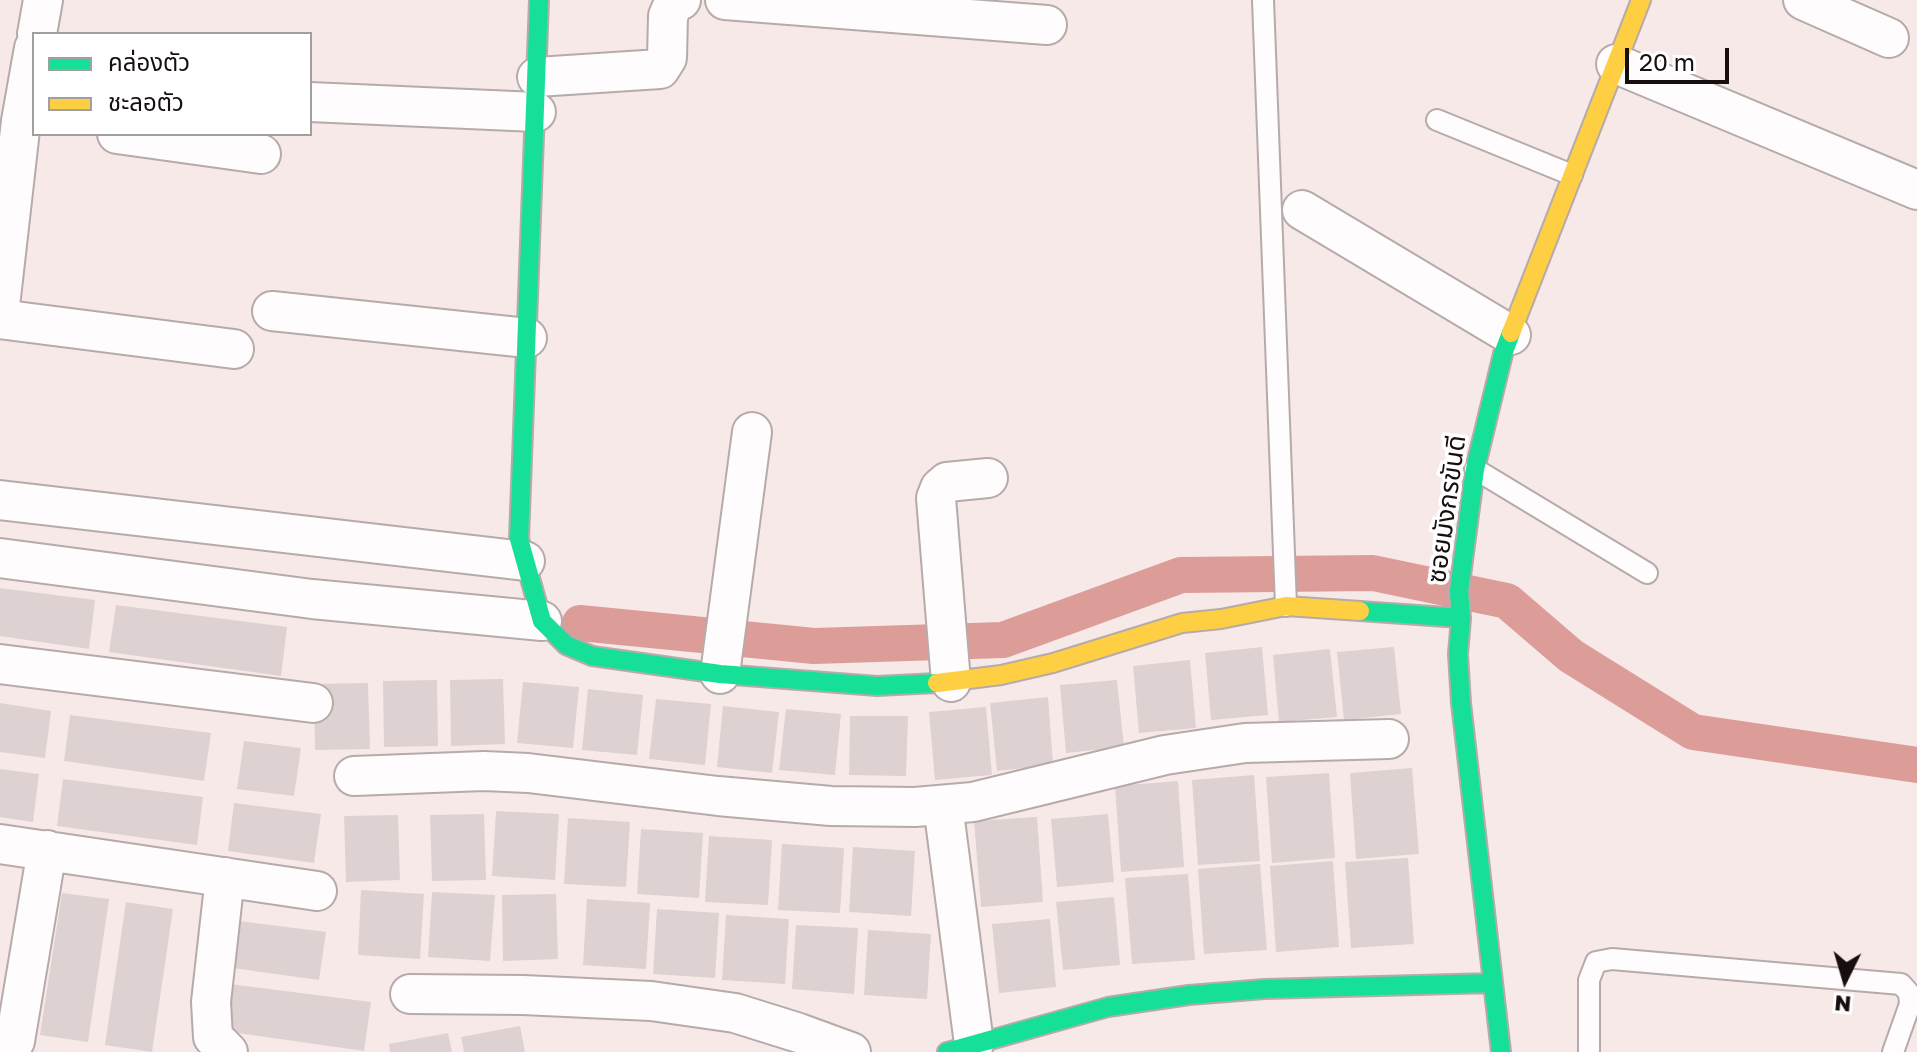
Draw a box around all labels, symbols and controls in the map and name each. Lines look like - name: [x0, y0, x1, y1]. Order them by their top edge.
- legend: [32, 32, 312, 136]
- scale bar: [1629, 32, 1733, 82]
- text: คล่องตัว: [108, 47, 190, 76]
- text: 20 m: [1639, 47, 1695, 76]
- text: ชะลอตัว: [108, 87, 184, 116]
- street label: ซอยมังกรขันดี: [1421, 433, 1473, 585]
- north arrow: [1805, 940, 1885, 1020]
- text: N: [1833, 990, 1852, 1019]

